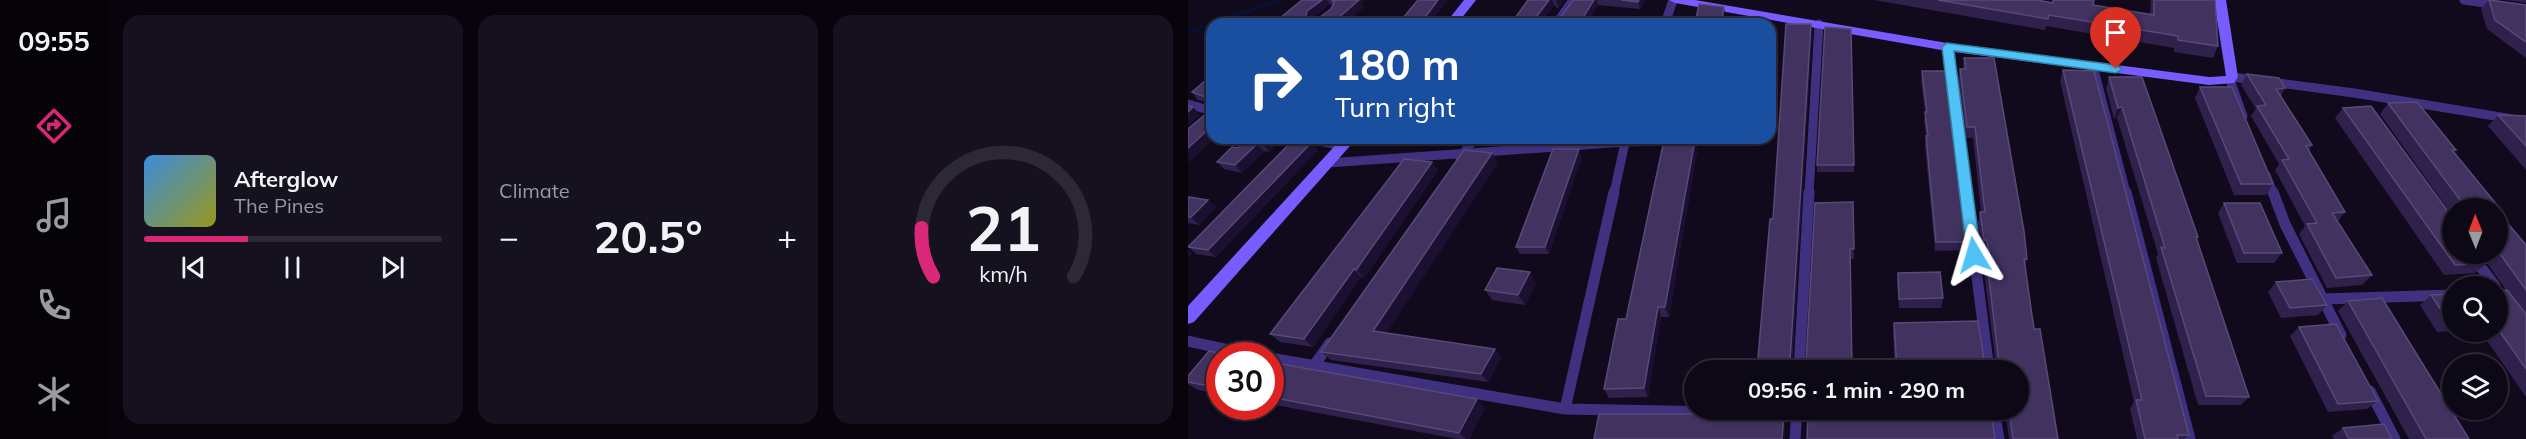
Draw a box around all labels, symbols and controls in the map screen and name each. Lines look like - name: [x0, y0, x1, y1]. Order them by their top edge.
- pin: [2090, 7, 2141, 69]
- icon: arrive: [2099, 16, 2132, 49]
- text: 09:55: [18, 24, 90, 58]
- text: 180 m: [1335, 38, 1460, 91]
- icon: right: [1236, 42, 1314, 120]
- text: Turn right: [1335, 90, 1455, 124]
- icon: directions: [33, 105, 75, 147]
- text: Afterglow: [234, 165, 338, 193]
- text: Climate: [499, 178, 570, 203]
- text: 21: [966, 188, 1040, 267]
- text: The Pines: [234, 193, 324, 218]
- icon: music: [33, 194, 75, 236]
- north arrow: [2442, 198, 2508, 264]
- map controls: [2442, 198, 2508, 420]
- text: 20.5°: [593, 208, 703, 264]
- text: −: [499, 216, 519, 257]
- text: +: [777, 216, 797, 257]
- position arrow: [1942, 223, 2006, 287]
- icon: previous: [177, 251, 210, 284]
- icon: pause: [276, 251, 309, 284]
- icon: next: [376, 251, 409, 284]
- text: km/h: [979, 260, 1027, 287]
- button: search: [2442, 276, 2508, 342]
- icon: phone: [33, 284, 75, 326]
- speed limit sign: 30: [1206, 342, 1284, 420]
- button: layers: [2442, 354, 2508, 420]
- icon: climate: [33, 373, 75, 415]
- text: 09:56 · 1 min · 290 m: [1748, 376, 1965, 404]

